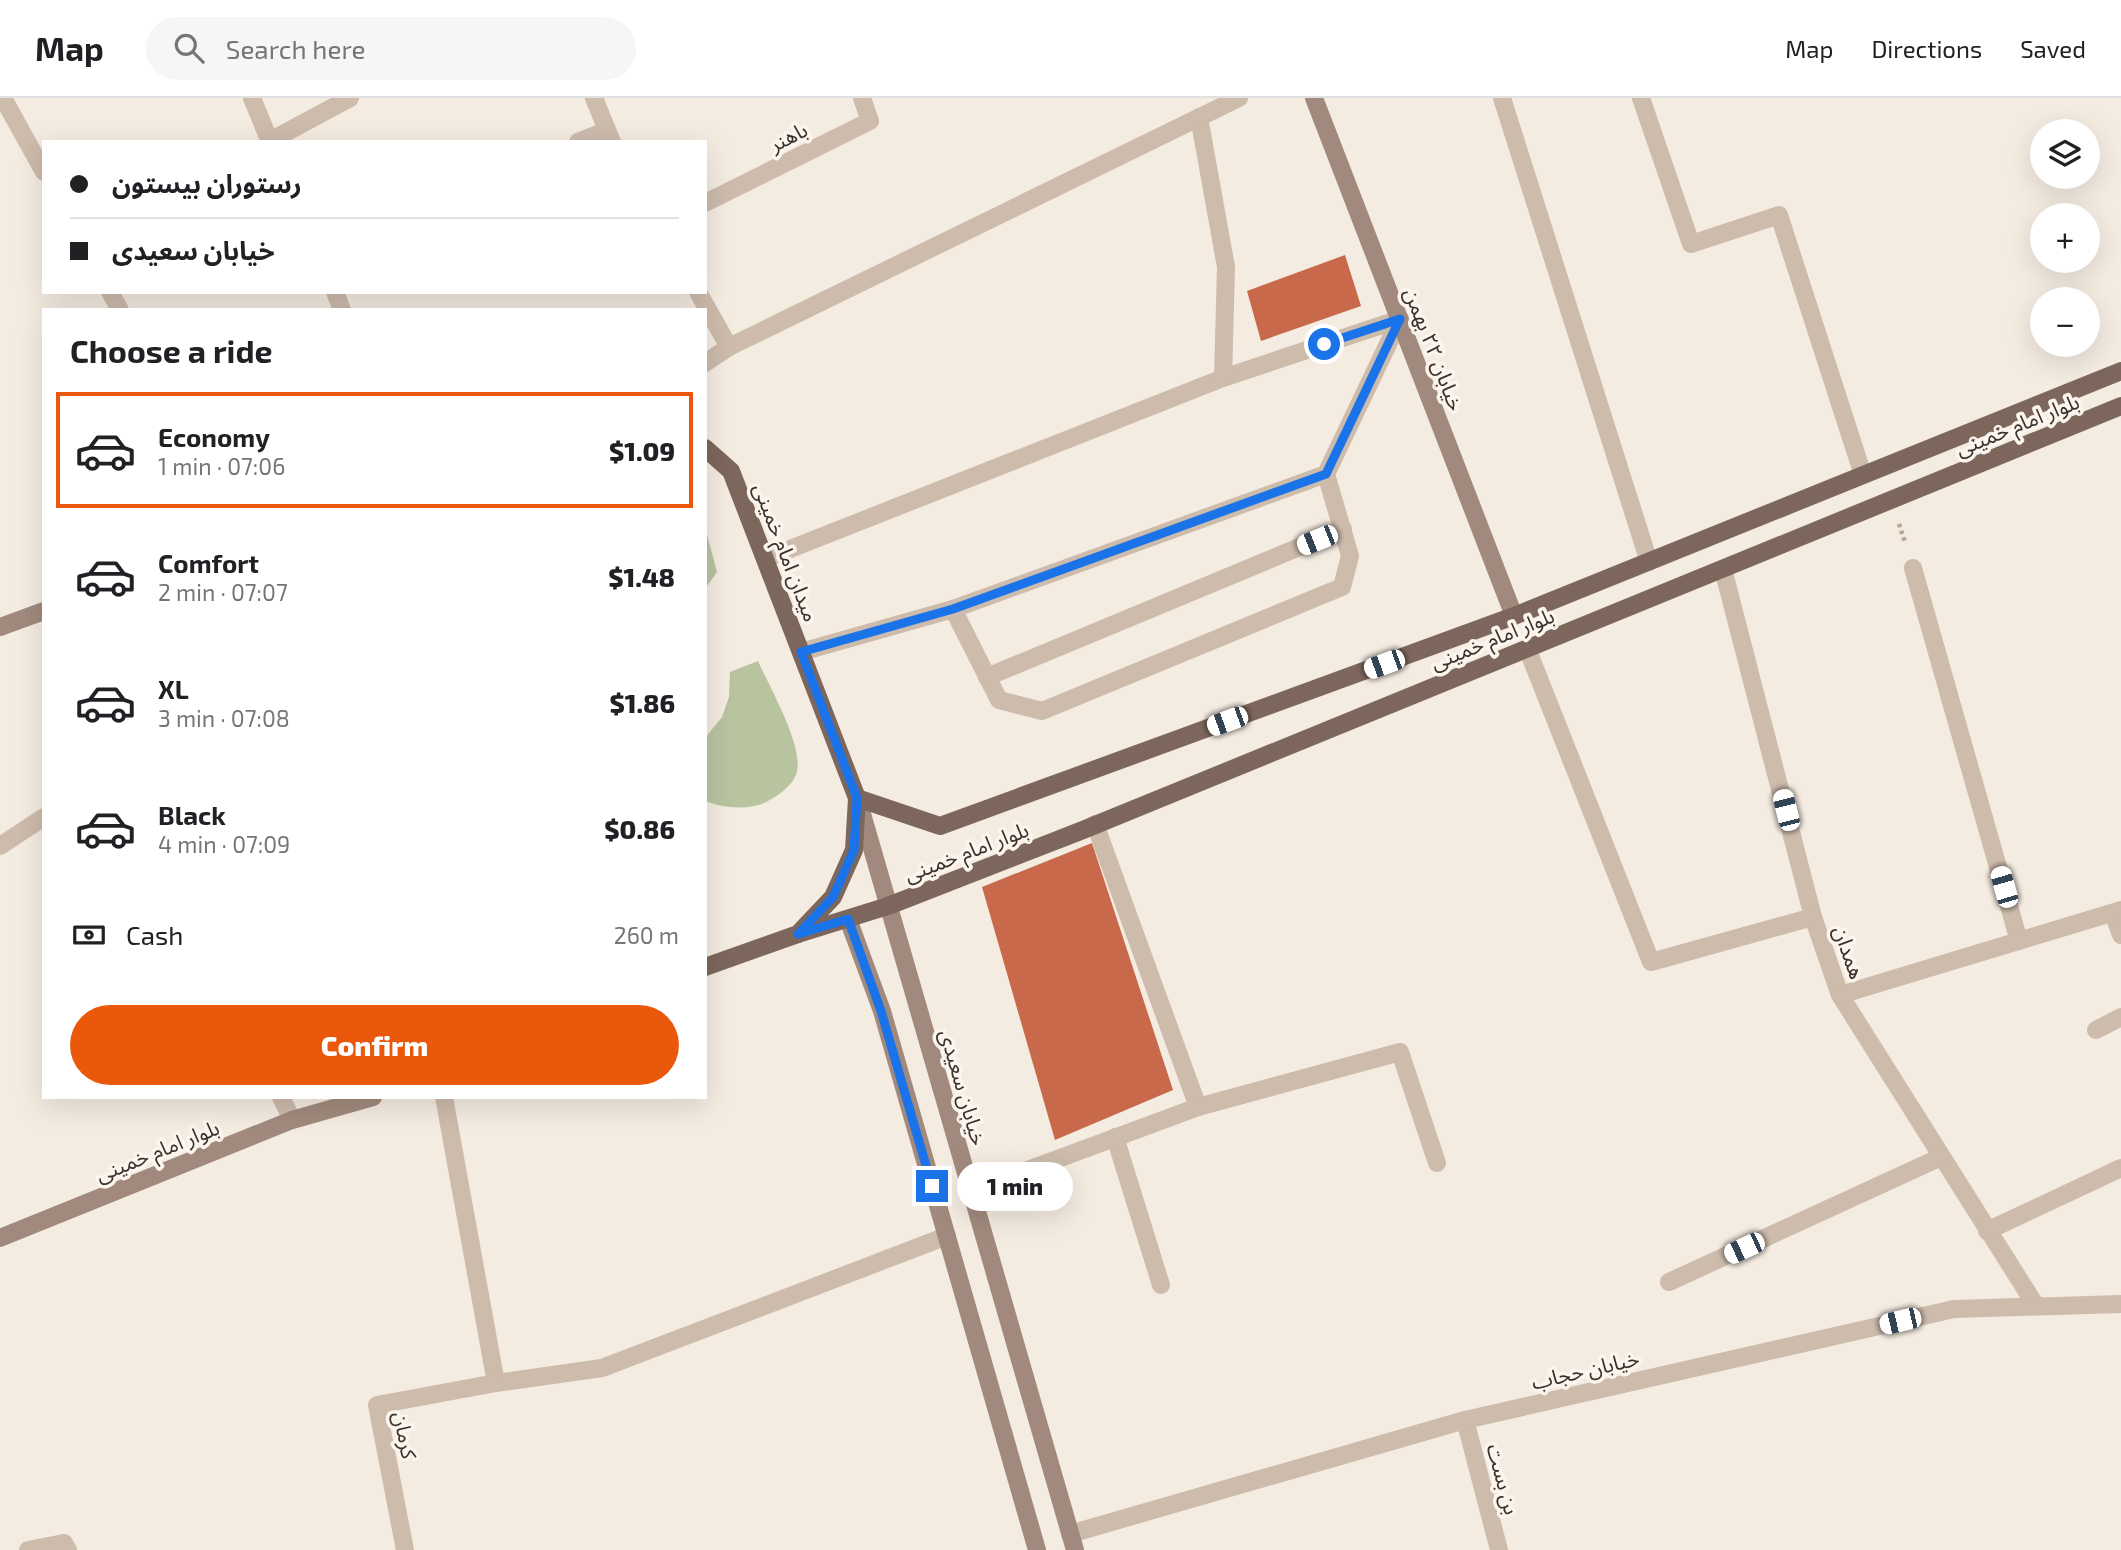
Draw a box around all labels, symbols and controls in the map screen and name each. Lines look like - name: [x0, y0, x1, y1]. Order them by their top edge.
- search box: [146, 17, 636, 80]
- text: Map: [35, 28, 104, 68]
- icon: search: [170, 29, 208, 67]
- text: Search here: [226, 33, 365, 64]
- text: Map: [1785, 34, 1833, 63]
- text: Directions: [1871, 34, 1982, 63]
- text: Saved: [2020, 34, 2086, 63]
- street label: باهنر: [764, 116, 812, 157]
- map controls: [2030, 119, 2100, 357]
- button: layers: [2030, 119, 2100, 189]
- text: رستوران بیستون: [112, 167, 302, 198]
- button: +: [2030, 203, 2100, 273]
- text: خیابان سعیدی: [112, 234, 275, 265]
- street label: خیابان ۲۲ بهمن: [1399, 284, 1470, 414]
- button: −: [2030, 287, 2100, 357]
- route start: [1308, 328, 1340, 360]
- text: Choose a ride: [70, 331, 273, 369]
- street label: بلوار امام خمینی: [1951, 388, 2084, 465]
- icon: car: [74, 419, 137, 482]
- text: Economy: [158, 421, 270, 452]
- text: $1.09: [609, 435, 675, 466]
- text: 1 min · 07:06: [158, 452, 285, 480]
- street label: میدان امام خمینی: [744, 479, 825, 626]
- car: [1294, 522, 1341, 558]
- icon: car: [74, 545, 137, 608]
- text: Comfort: [158, 547, 259, 578]
- text: $1.48: [608, 561, 675, 592]
- text: 2 min · 07:07: [158, 578, 288, 606]
- street label: بلوار امام خمینی: [1426, 602, 1559, 679]
- car: [1361, 647, 1408, 681]
- icon: car: [74, 671, 137, 734]
- text: XL: [158, 673, 189, 704]
- text: $1.86: [609, 687, 675, 718]
- text: 3 min · 07:08: [158, 704, 290, 732]
- car: [1204, 704, 1251, 738]
- car: [1771, 787, 1802, 833]
- icon: car: [74, 797, 137, 860]
- text: Black: [158, 799, 226, 830]
- text: $0.86: [604, 813, 675, 844]
- street label: بلوار امام خمینی: [900, 816, 1034, 891]
- text: 4 min · 07:09: [158, 830, 290, 858]
- car: [1989, 864, 2020, 910]
- icon: cash: [70, 916, 108, 954]
- text: Cash: [126, 919, 183, 950]
- text: 260 m: [614, 921, 679, 949]
- street label: همدان: [1828, 922, 1871, 982]
- button: Confirm: [70, 1005, 679, 1085]
- street label: خیابان سعیدی: [935, 1026, 992, 1148]
- street label: بلوار امام خمینی: [91, 1114, 224, 1191]
- callout: 1 min: [956, 1162, 1072, 1210]
- route end: [916, 1170, 948, 1202]
- text: 1 min: [987, 1172, 1043, 1200]
- car: [1721, 1230, 1768, 1266]
- car: [1878, 1306, 1923, 1336]
- street label: خیابان حجاب: [1529, 1344, 1642, 1395]
- street label: کرمان: [388, 1409, 423, 1461]
- street label: بن بست: [1482, 1441, 1525, 1517]

